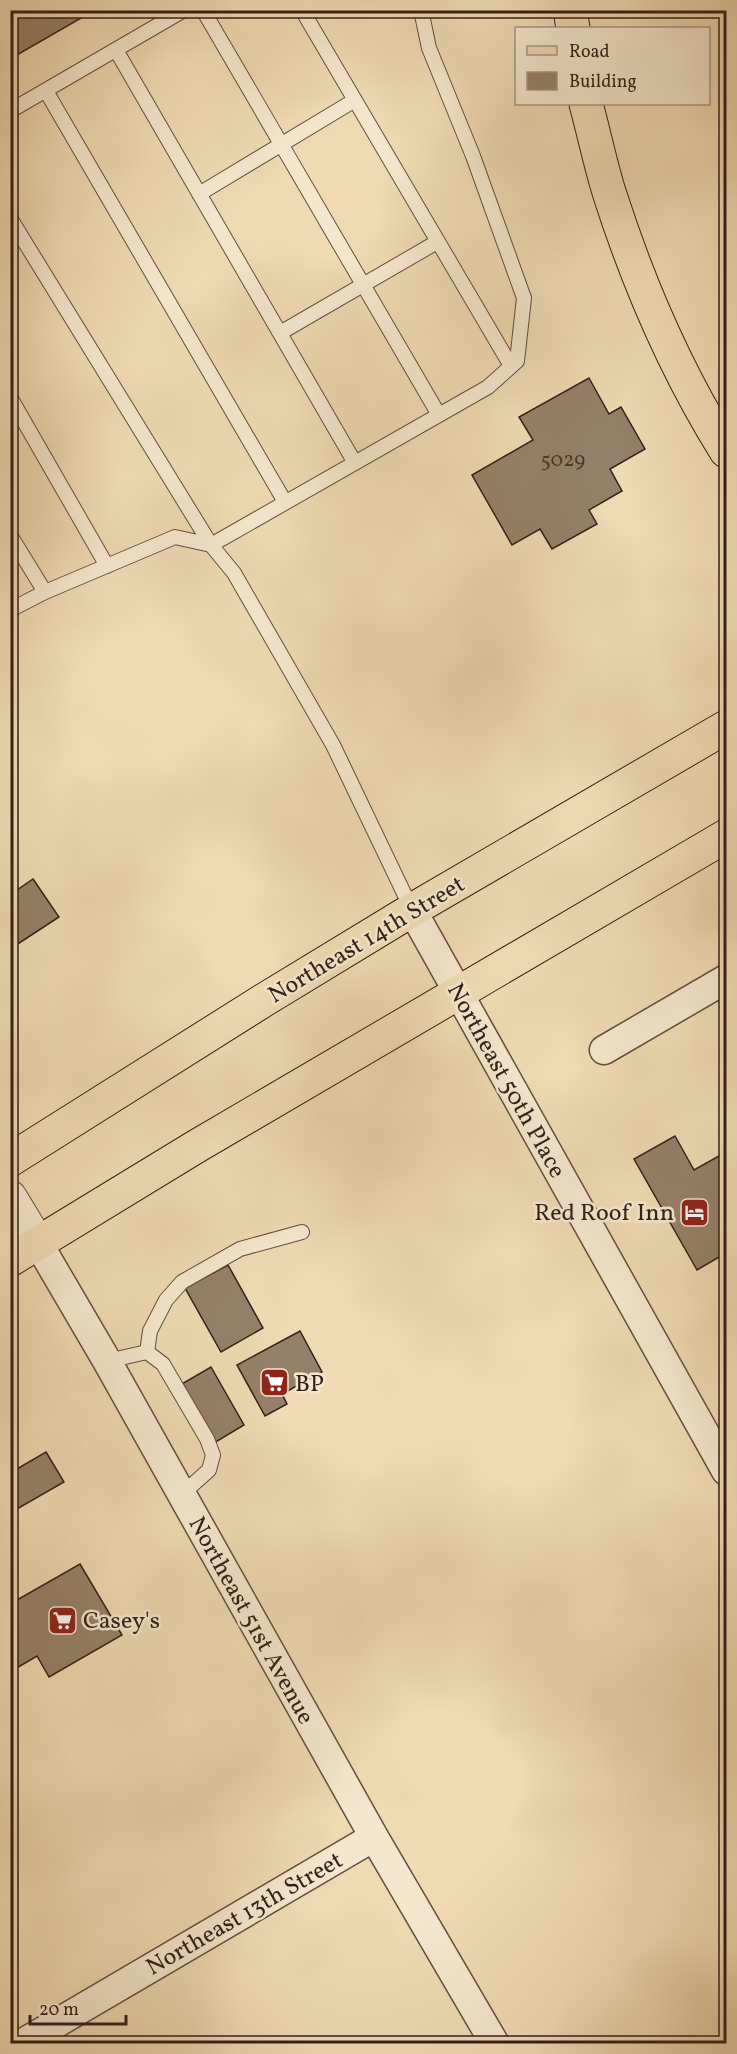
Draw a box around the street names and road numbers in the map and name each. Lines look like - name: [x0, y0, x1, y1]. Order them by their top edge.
- street label: Northeast 14th Street: [262, 868, 472, 1013]
- street label: Northeast 50th Place: [437, 977, 573, 1185]
- street label: Northeast 51st Avenue: [179, 1511, 322, 1731]
- street label: Northeast 13th Street: [140, 1844, 350, 1985]

